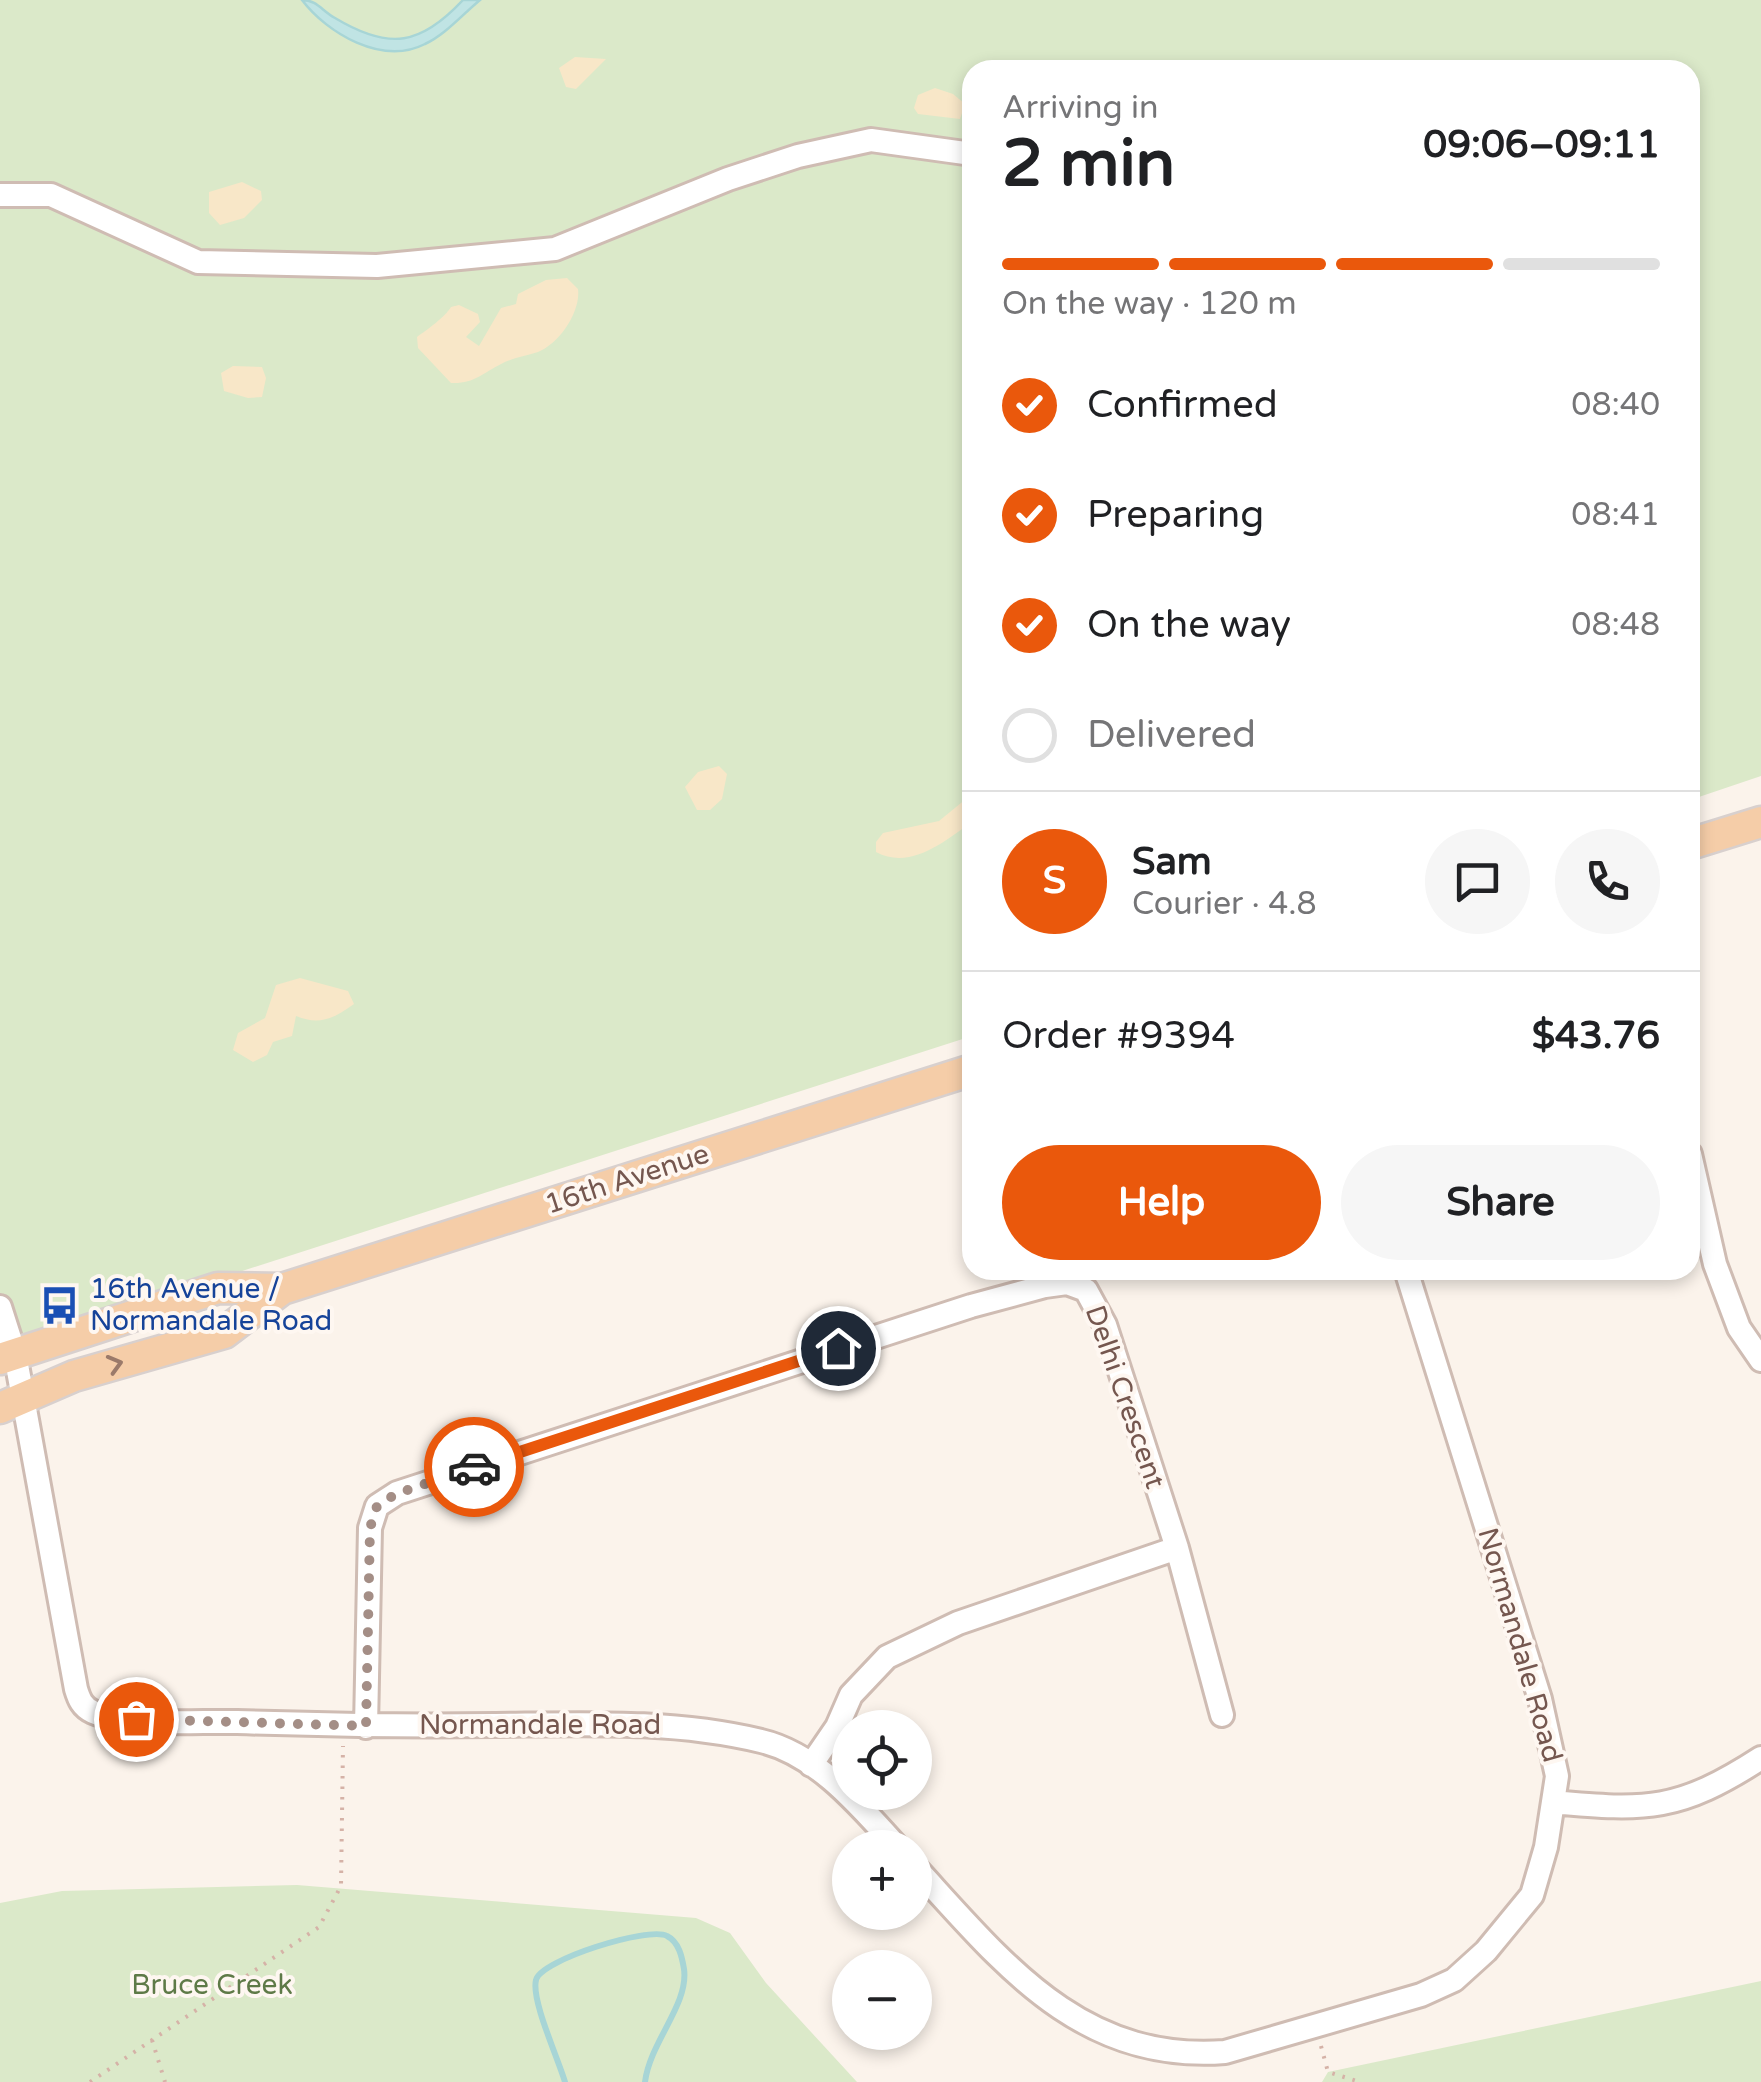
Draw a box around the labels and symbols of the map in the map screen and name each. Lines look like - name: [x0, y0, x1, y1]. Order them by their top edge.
- street label: 16th Avenue: [541, 1137, 713, 1221]
- place label: 16th Avenue / Normandale Road: [90, 1272, 332, 1338]
- bus stop icon: 16th Avenue / Normandale Road: [39, 1284, 81, 1326]
- street label: Delhi Crescent: [1078, 1301, 1172, 1493]
- pin: [796, 1306, 881, 1391]
- one-way arrow: [106, 1355, 123, 1376]
- courier: [424, 1417, 524, 1517]
- street label: Normandale Road: [1470, 1524, 1570, 1766]
- pin: [94, 1677, 179, 1762]
- street label: Normandale Road: [419, 1708, 661, 1742]
- park label: Bruce Creek: [131, 1968, 293, 2002]

